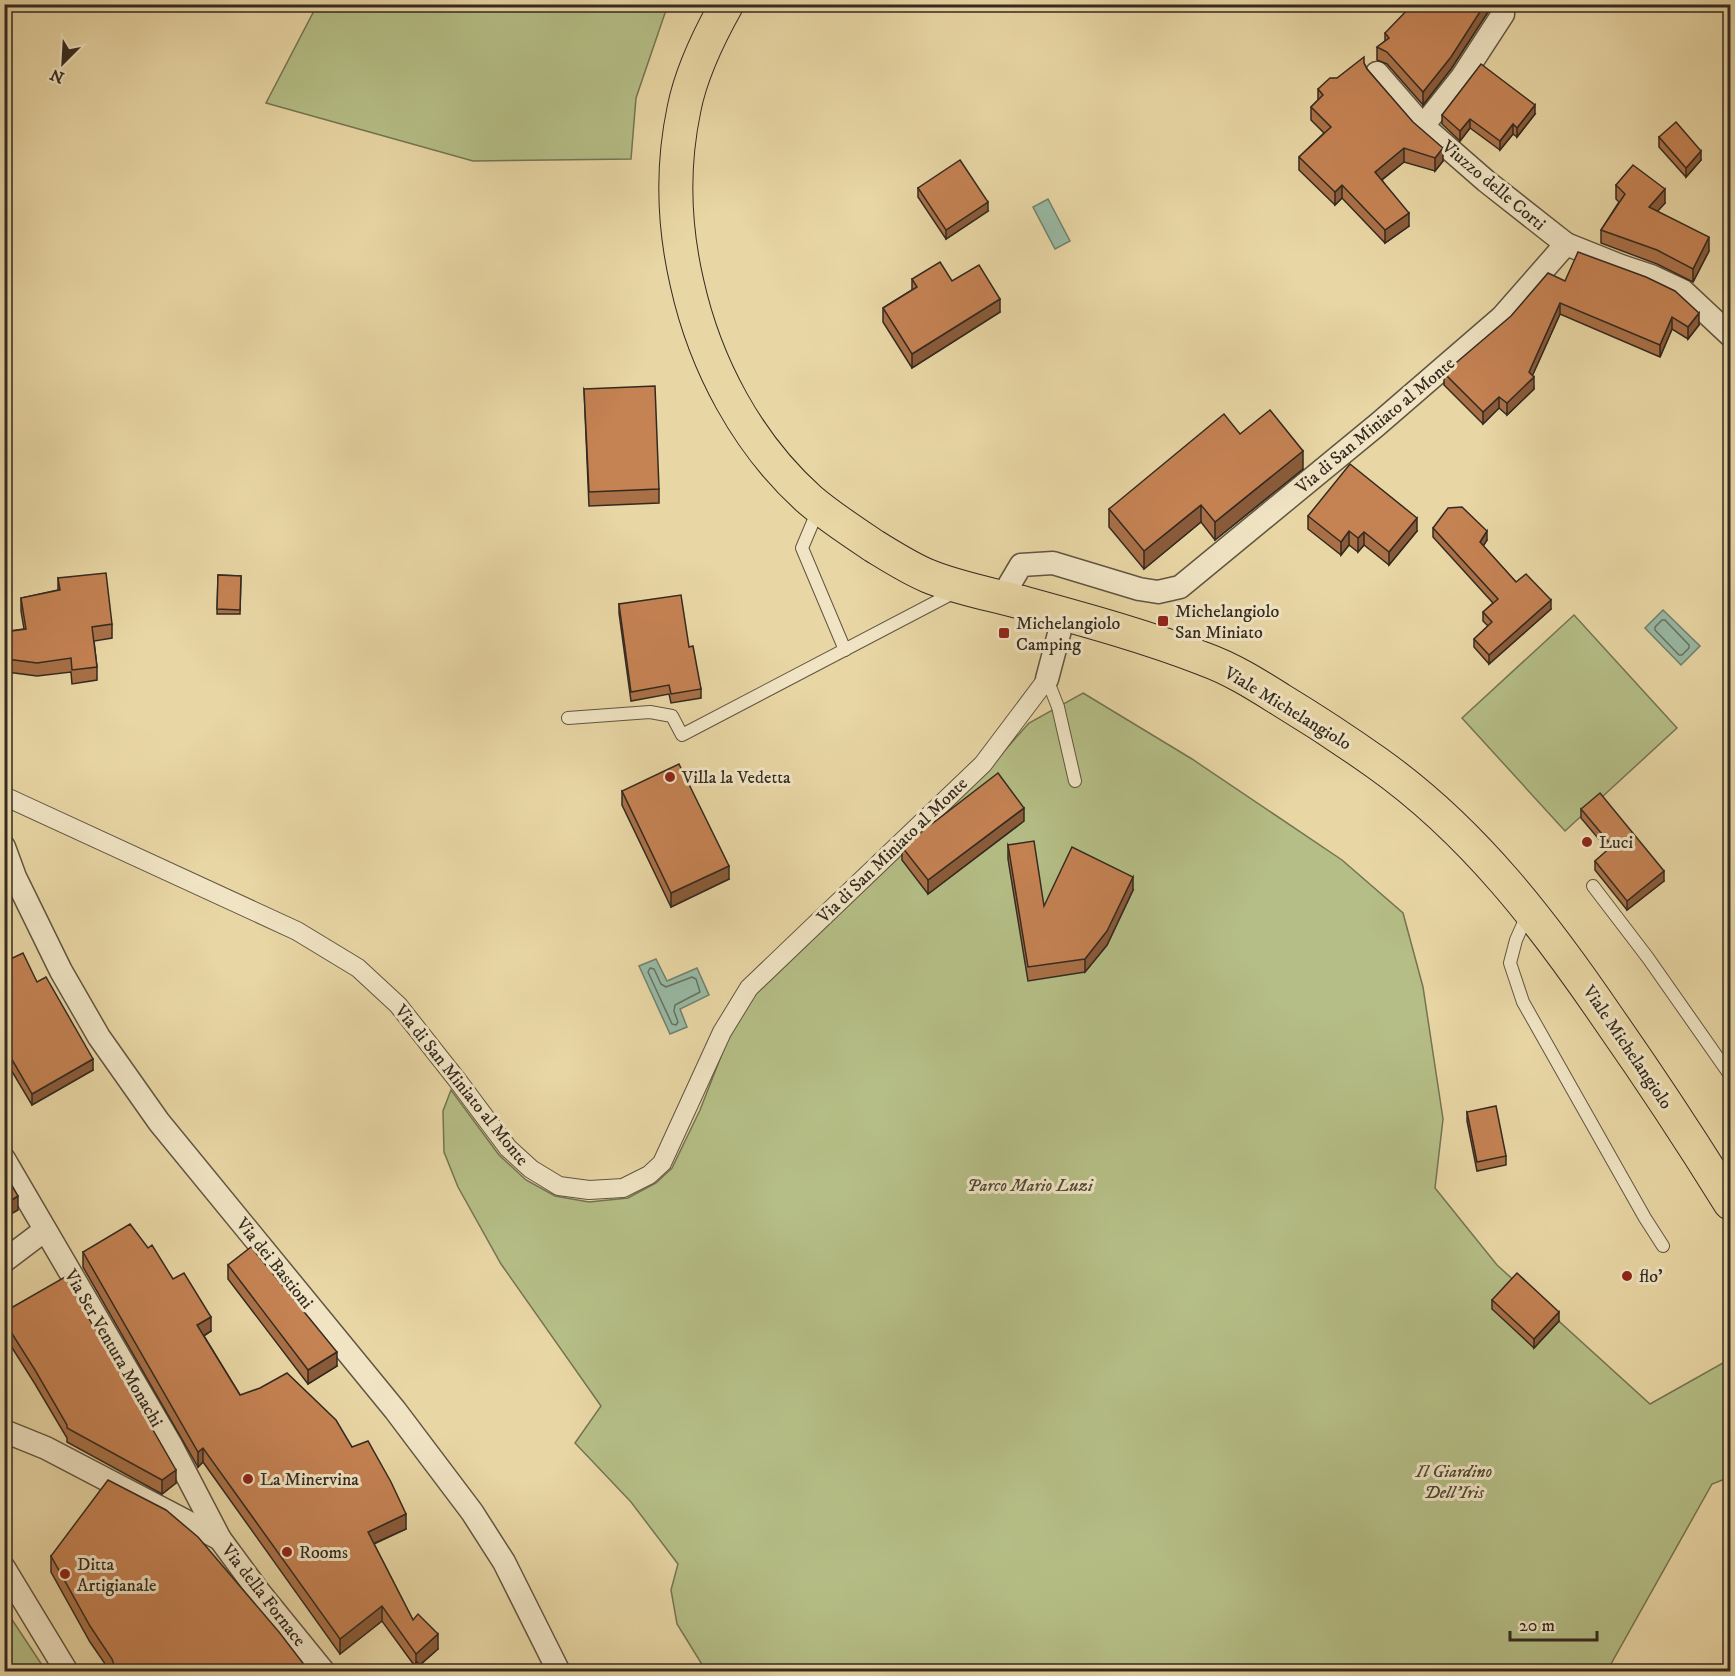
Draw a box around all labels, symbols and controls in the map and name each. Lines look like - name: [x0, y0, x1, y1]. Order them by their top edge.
- north arrow: [33, 33, 93, 93]
- text: N: [47, 64, 67, 88]
- street label: Viuzzo delle Corti: [1436, 135, 1550, 236]
- street label: Via di San Miniato al Monte: [1291, 353, 1460, 499]
- place label: Michelangiolo San Miniato: [1175, 601, 1280, 644]
- place label: Michelangiolo Camping: [1016, 613, 1121, 656]
- marker: Michelangiolo San Miniato: [1156, 614, 1170, 628]
- marker: Michelangiolo Camping: [997, 626, 1011, 640]
- street label: Viale Michelangiolo: [1219, 662, 1355, 756]
- place label: Villa la Vedetta: [681, 767, 791, 789]
- marker: Villa la Vedetta: [663, 770, 677, 784]
- street label: Via di San Miniato al Monte: [812, 773, 973, 929]
- place label: Luci: [1599, 832, 1633, 854]
- marker: Luci: [1580, 835, 1594, 849]
- street label: Viale Michelangiolo: [1577, 981, 1677, 1114]
- street label: Via di San Miniato al Monte: [389, 1000, 533, 1171]
- park label: Parco Mario Luzi: [967, 1175, 1094, 1197]
- street label: Via dei Bastioni: [230, 1213, 318, 1314]
- street label: Via Ser Ventura Monachi: [58, 1265, 167, 1431]
- place label: flo': [1639, 1266, 1663, 1288]
- marker: flo': [1620, 1269, 1634, 1283]
- park label: Il Giardino Dell'Iris: [1415, 1461, 1492, 1504]
- place label: La Minervina: [260, 1469, 359, 1491]
- marker: La Minervina: [241, 1472, 255, 1486]
- street label: Via della Fornace: [216, 1539, 310, 1651]
- place label: Rooms: [299, 1542, 348, 1564]
- marker: Rooms: [280, 1545, 294, 1559]
- place label: Ditta Artigianale: [77, 1554, 156, 1597]
- marker: Ditta Artigianale: [58, 1567, 72, 1581]
- scale bar: [1510, 1604, 1597, 1642]
- text: 20 m: [1519, 1615, 1555, 1637]

